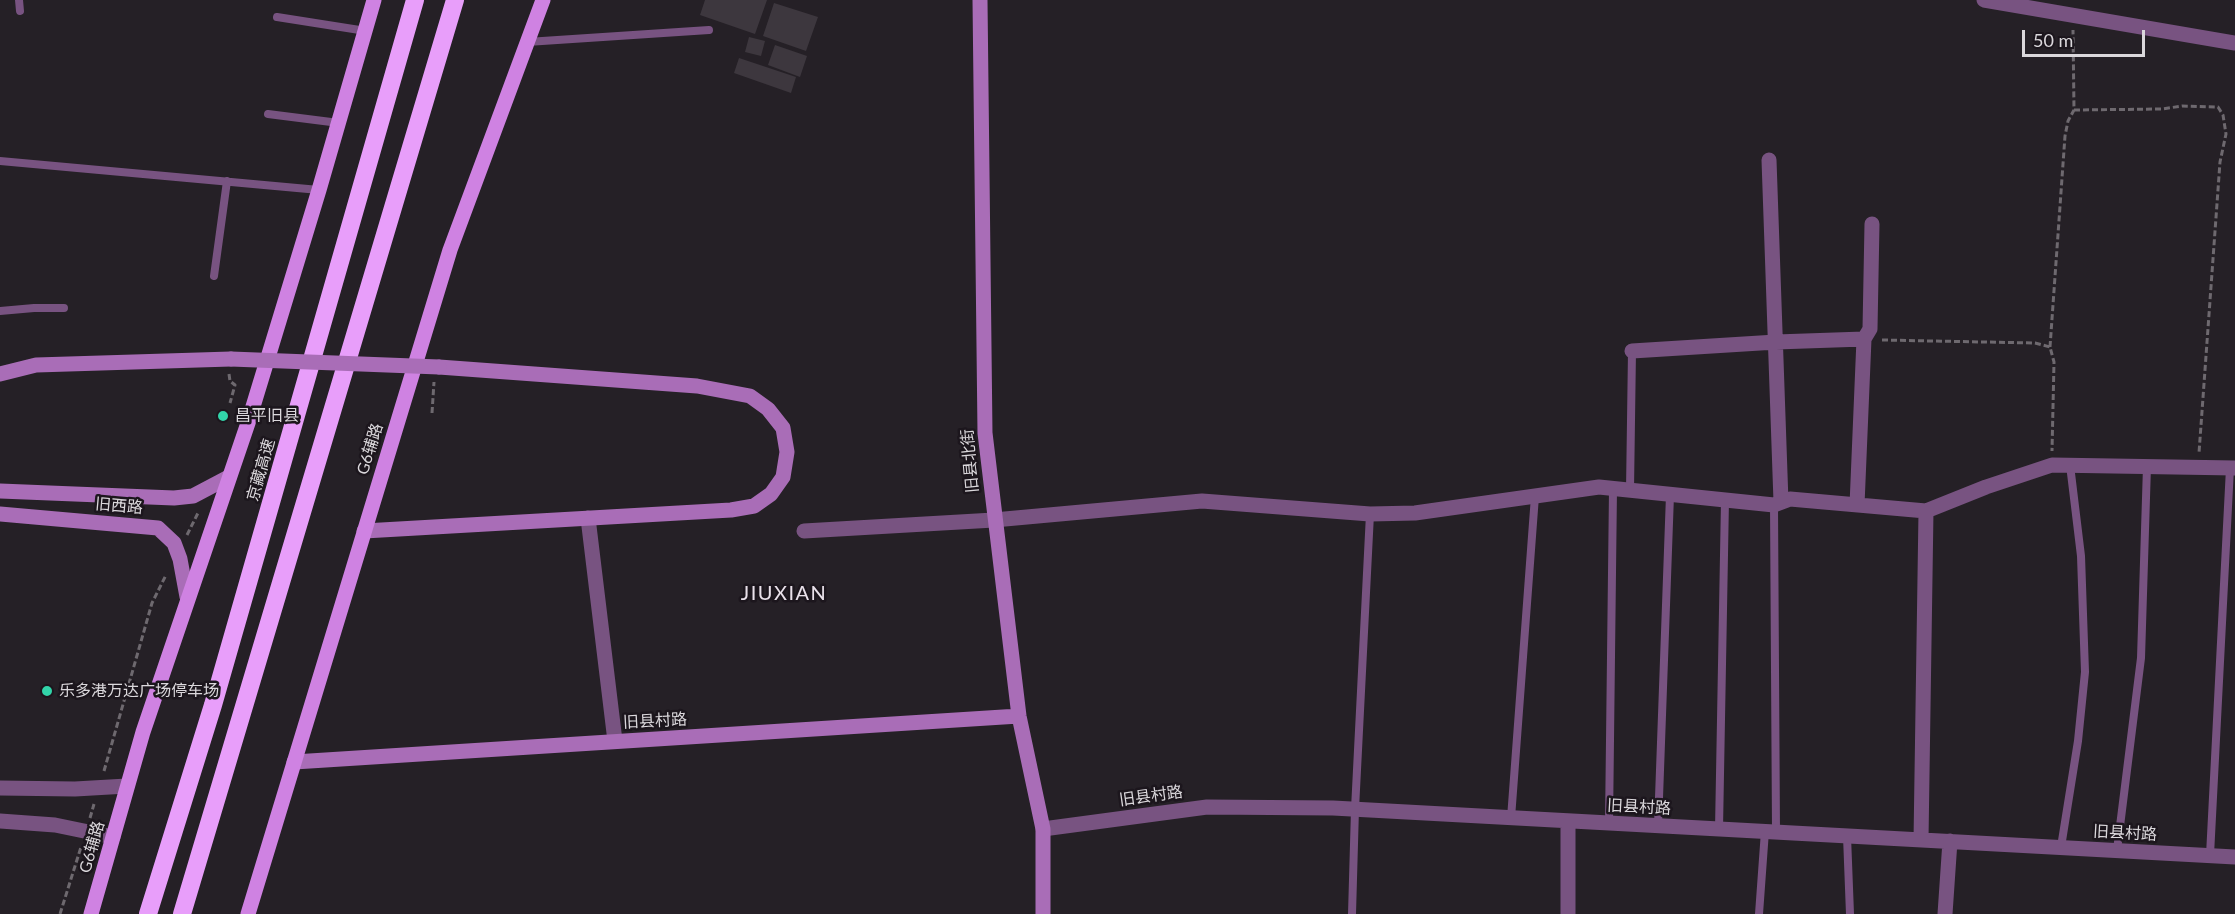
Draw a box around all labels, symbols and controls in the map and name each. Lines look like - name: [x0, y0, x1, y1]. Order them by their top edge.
- scale bar: [2025, 18, 2148, 56]
- text: 50 m: [2033, 29, 2073, 51]
- place label: 昌平旧县: [235, 406, 299, 426]
- marker: 昌平旧县: [216, 409, 230, 423]
- street label: G6辅路: [353, 421, 387, 477]
- street label: 旧县北街: [958, 428, 982, 494]
- street label: 京藏高速: [243, 437, 279, 503]
- street label: 旧西路: [94, 494, 144, 518]
- district label: JIUXIAN: [741, 582, 827, 606]
- place label: 乐多港万达广场停车场: [59, 681, 219, 701]
- marker: 乐多港万达广场停车场: [40, 684, 54, 698]
- street label: 旧县村路: [623, 710, 687, 732]
- street label: 旧县村路: [1118, 782, 1184, 810]
- street label: 旧县村路: [1607, 796, 1671, 818]
- street label: G6辅路: [75, 819, 109, 875]
- street label: 旧县村路: [2093, 822, 2157, 844]

